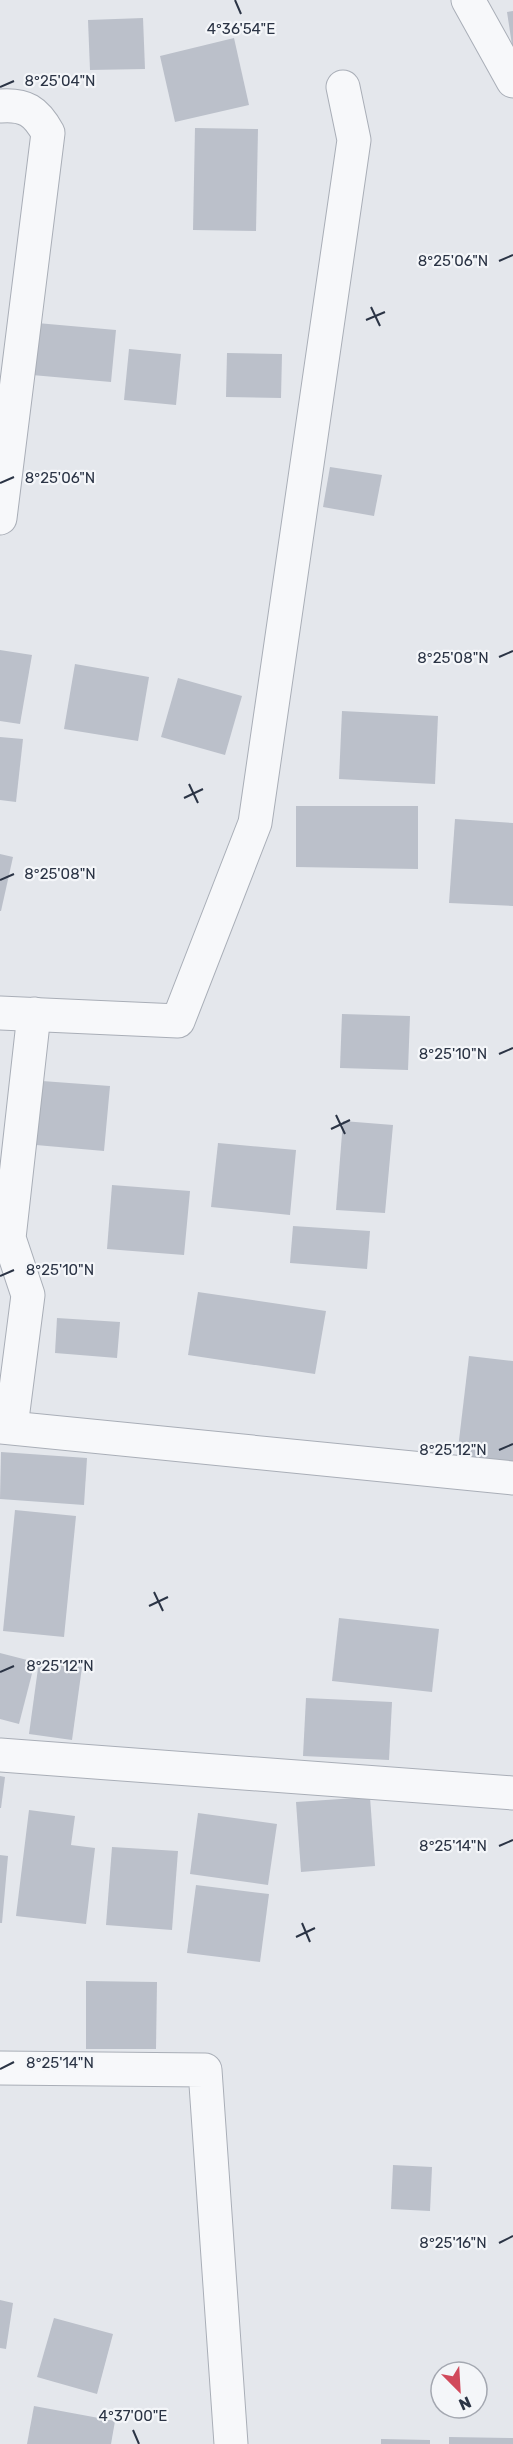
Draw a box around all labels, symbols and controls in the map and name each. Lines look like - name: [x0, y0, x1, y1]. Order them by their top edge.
- text: 4°36'54"E: [207, 20, 275, 38]
- text: 8°25'04"N: [25, 72, 95, 90]
- text: 8°25'06"N: [418, 252, 488, 270]
- text: 8°25'06"N: [25, 469, 95, 487]
- text: 8°25'08"N: [417, 649, 489, 667]
- text: 8°25'08"N: [24, 865, 96, 883]
- text: 8°25'10"N: [419, 1045, 487, 1063]
- text: 8°25'10"N: [26, 1261, 94, 1279]
- text: 8°25'12"N: [419, 1441, 487, 1459]
- text: 8°25'12"N: [26, 1657, 94, 1675]
- text: 8°25'14"N: [419, 1837, 487, 1855]
- text: 8°25'14"N: [26, 2054, 94, 2072]
- text: 8°25'16"N: [419, 2234, 487, 2252]
- north arrow: [429, 2360, 489, 2420]
- text: N: [456, 2392, 474, 2414]
- text: 4°37'00"E: [99, 2407, 167, 2425]

